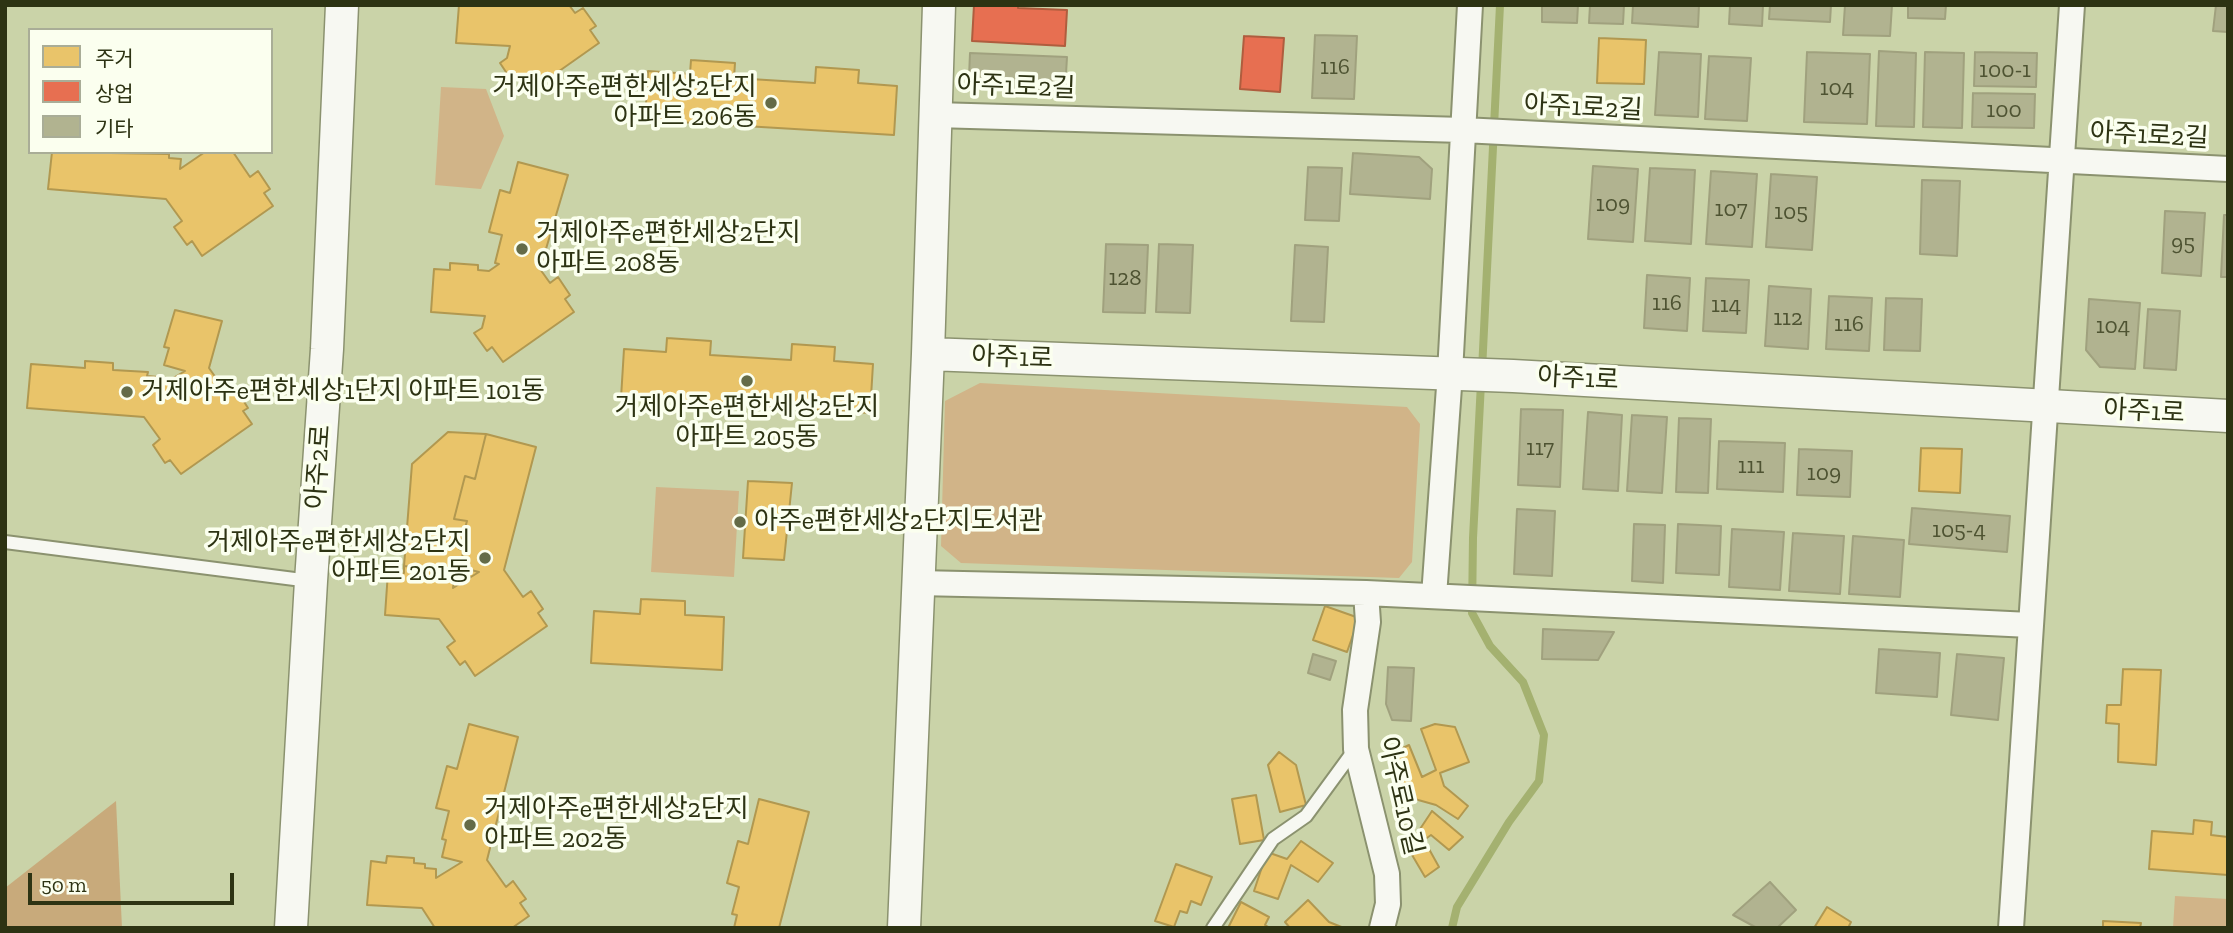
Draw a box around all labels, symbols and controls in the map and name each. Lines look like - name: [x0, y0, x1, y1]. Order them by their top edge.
- legend: [28, 28, 273, 154]
- text: 주거: [95, 46, 134, 71]
- house number: 116: [1320, 53, 1350, 81]
- house number: 100-1: [1979, 56, 2031, 84]
- street label: 아주1로2길: [956, 69, 1076, 105]
- place label: 거제아주e편한세상2단지 아파트 206동: [492, 72, 757, 134]
- house number: 104: [1820, 74, 1854, 102]
- text: 상업: [95, 81, 134, 106]
- street label: 아주1로2길: [1523, 89, 1643, 127]
- marker: 거제아주e편한세상2단지 아파트 206동: [763, 95, 779, 111]
- house number: 100: [1986, 96, 2022, 124]
- text: 기타: [95, 116, 134, 141]
- street label: 아주1로2길: [2089, 117, 2209, 155]
- house number: 109: [1596, 190, 1630, 218]
- house number: 107: [1715, 195, 1747, 223]
- house number: 105: [1774, 198, 1808, 226]
- place label: 거제아주e편한세상2단지 아파트 208동: [536, 218, 801, 280]
- house number: 95: [2171, 229, 2195, 257]
- marker: 거제아주e편한세상2단지 아파트 208동: [514, 241, 530, 257]
- house number: 128: [1108, 264, 1142, 292]
- house number: 116: [1652, 289, 1682, 317]
- house number: 114: [1711, 291, 1741, 319]
- house number: 112: [1773, 304, 1803, 332]
- house number: 116: [1834, 310, 1864, 338]
- house number: 104: [2096, 312, 2130, 340]
- street label: 아주1로: [971, 341, 1053, 375]
- street label: 아주1로: [1536, 361, 1620, 397]
- marker: 거제아주e편한세상2단지 아파트 205동: [739, 373, 755, 389]
- place label: 거제아주e편한세상1단지 아파트 101동: [141, 376, 545, 408]
- marker: 거제아주e편한세상1단지 아파트 101동: [119, 384, 135, 400]
- place label: 거제아주e편한세상2단지 아파트 205동: [615, 392, 879, 453]
- street label: 아주1로: [2102, 394, 2186, 430]
- street label: 아주2로: [300, 423, 338, 511]
- house number: 117: [1526, 434, 1554, 462]
- house number: 111: [1738, 452, 1764, 480]
- house number: 109: [1807, 459, 1841, 487]
- place label: 아주e편한세상2단지도서관: [754, 506, 1043, 538]
- marker: 아주e편한세상2단지도서관: [732, 514, 748, 530]
- house number: 105-4: [1932, 516, 1986, 544]
- place label: 거제아주e편한세상2단지 아파트 201동: [206, 527, 471, 588]
- marker: 거제아주e편한세상2단지 아파트 201동: [477, 550, 493, 566]
- street label: 아주로10길: [1371, 734, 1429, 858]
- place label: 거제아주e편한세상2단지 아파트 202동: [484, 794, 749, 856]
- marker: 거제아주e편한세상2단지 아파트 202동: [462, 817, 478, 833]
- scale bar: [32, 860, 238, 904]
- text: 50 m: [41, 872, 87, 897]

